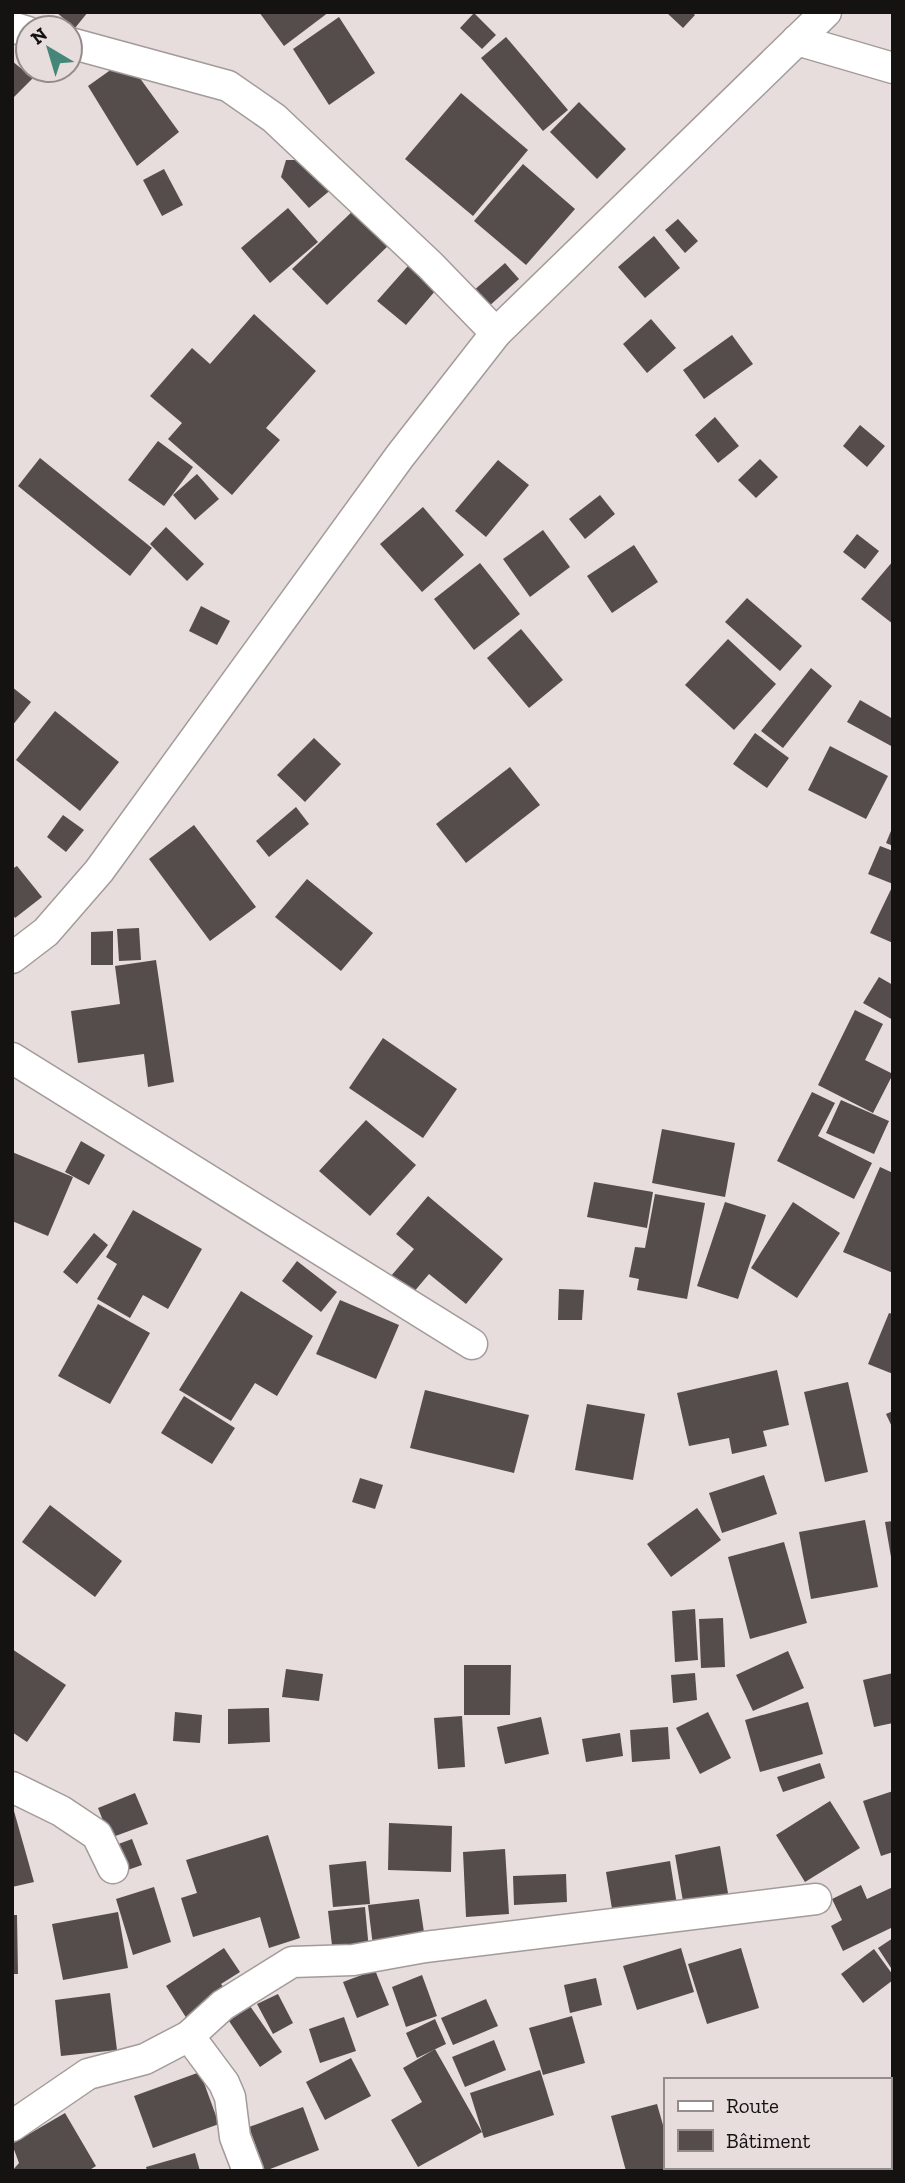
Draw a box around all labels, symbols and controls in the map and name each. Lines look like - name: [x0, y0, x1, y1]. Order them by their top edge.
- north arrow: [14, 14, 84, 84]
- text: N: [26, 22, 52, 50]
- legend: [664, 2078, 891, 2169]
- text: Route: [726, 2093, 779, 2118]
- text: Bâtiment: [726, 2128, 811, 2153]

